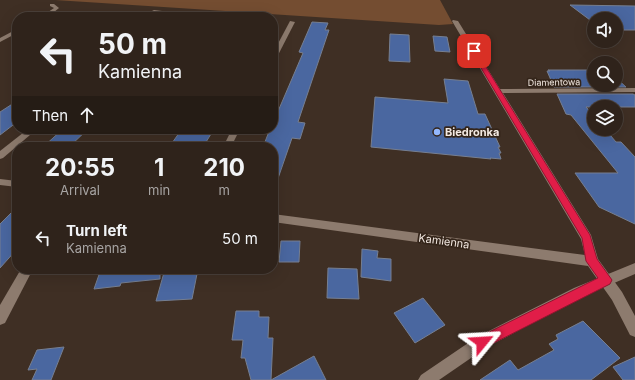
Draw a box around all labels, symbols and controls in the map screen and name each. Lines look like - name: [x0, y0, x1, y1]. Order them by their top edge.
- map controls: [587, 12, 623, 136]
- button: sound: [587, 12, 623, 48]
- text: 50 m: [98, 27, 167, 61]
- icon: left: [32, 28, 84, 80]
- pin: [457, 34, 491, 68]
- icon: arrive: [463, 40, 485, 62]
- button: search: [587, 56, 623, 92]
- text: Kamienna: [98, 61, 182, 82]
- street label: Diamentowa: [528, 76, 580, 88]
- button: layers: [587, 100, 623, 136]
- icon: ahead: [76, 104, 98, 126]
- text: Then: [32, 106, 68, 125]
- place label: Biedronka: [445, 125, 499, 139]
- marker: Biedronka: [432, 127, 442, 137]
- text: 20:55: [45, 153, 115, 182]
- text: 1: [154, 153, 164, 182]
- text: 210: [203, 153, 245, 182]
- text: Arrival: [60, 182, 100, 198]
- text: min: [148, 182, 170, 198]
- text: m: [218, 182, 230, 198]
- text: Turn left: [66, 221, 127, 240]
- icon: left: [32, 227, 54, 249]
- text: 50 m: [222, 229, 258, 248]
- street label: Kamienna: [418, 230, 470, 252]
- text: Kamienna: [66, 240, 127, 256]
- position arrow: [461, 321, 503, 363]

